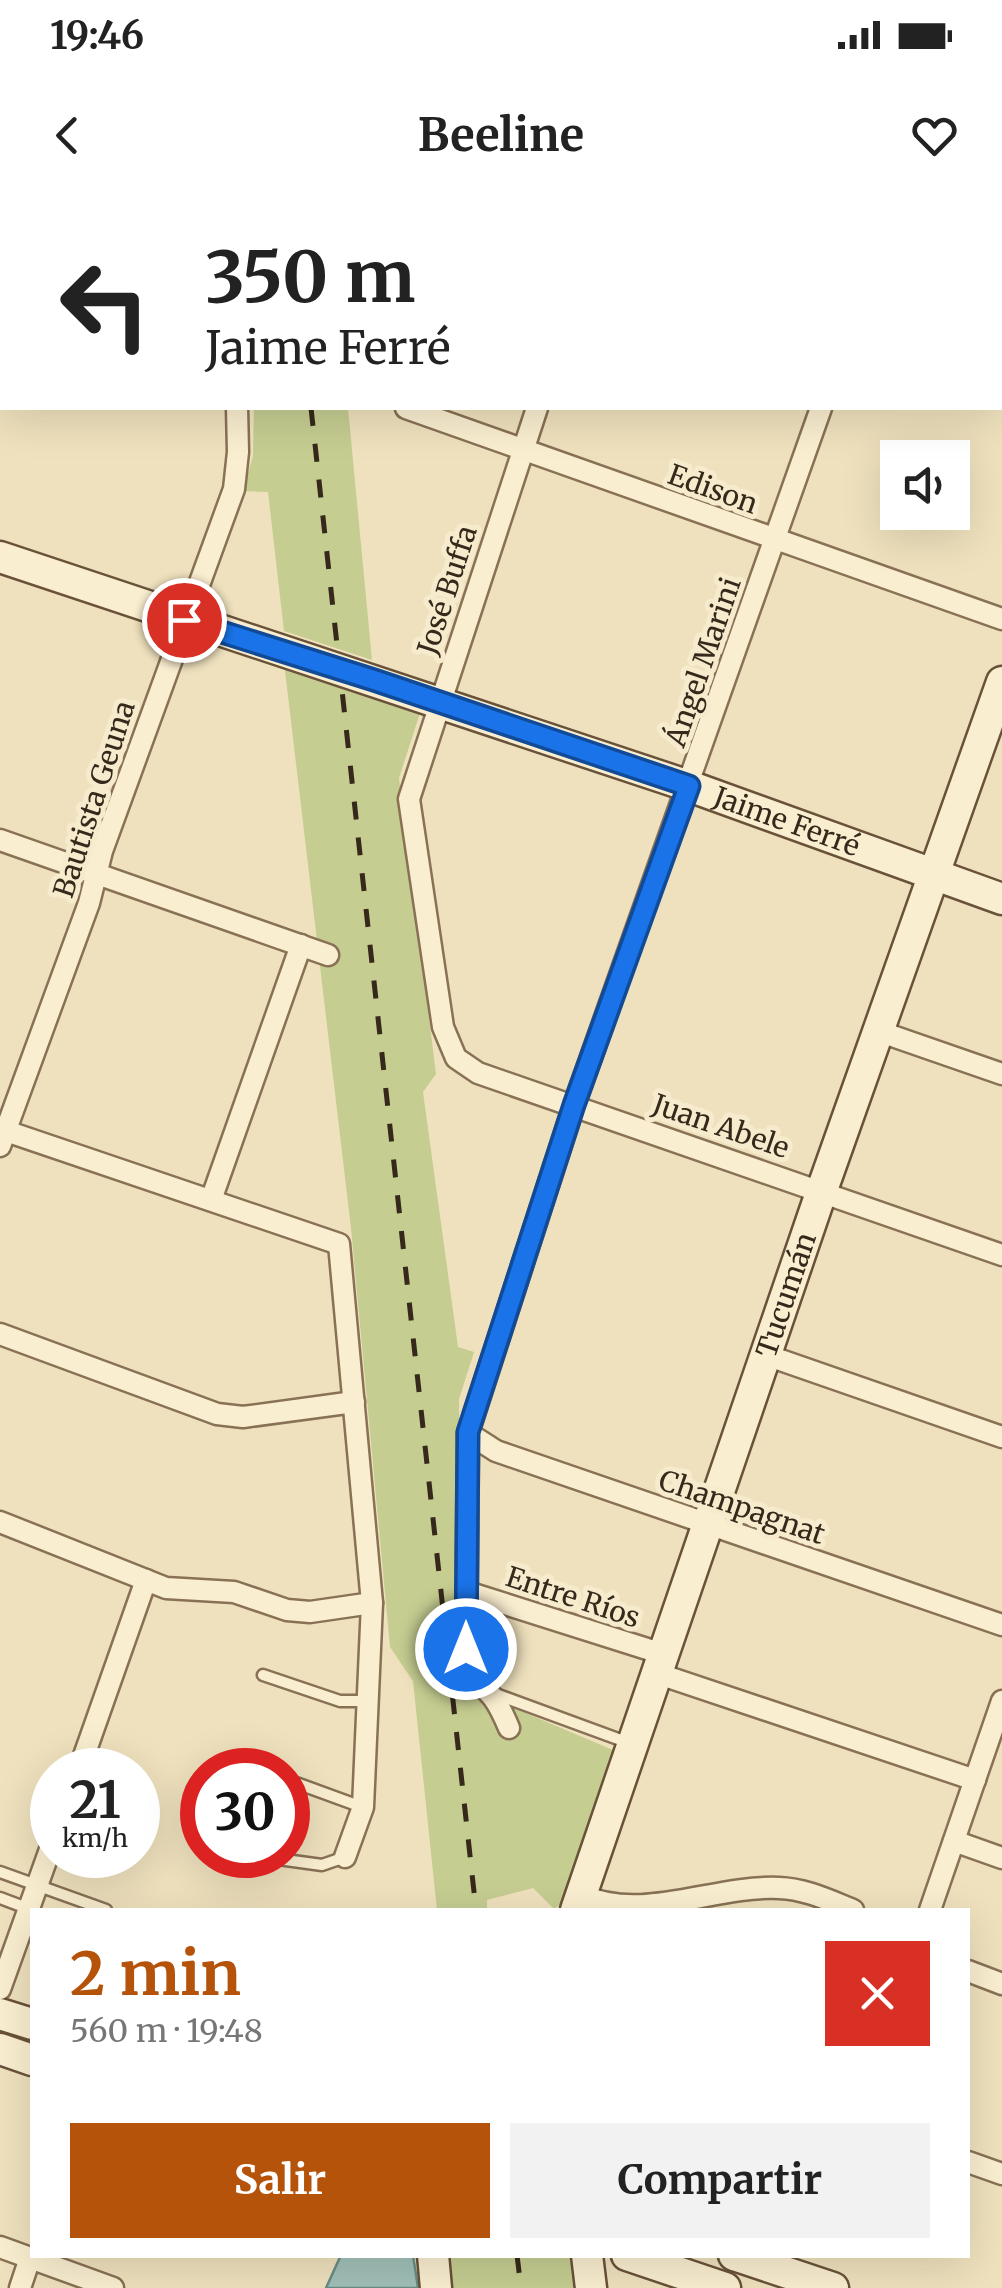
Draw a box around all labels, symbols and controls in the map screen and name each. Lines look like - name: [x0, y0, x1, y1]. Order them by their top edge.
- text: 19:46: [50, 12, 144, 59]
- text: Beeline: [418, 107, 584, 163]
- icon: back: [40, 108, 95, 163]
- icon: heart: [907, 108, 962, 163]
- text: 350 m: [205, 233, 415, 321]
- icon: left: [40, 240, 170, 370]
- text: Jaime Ferré: [205, 320, 450, 376]
- map controls: [880, 440, 970, 530]
- button: sound: [880, 440, 970, 530]
- street label: Edison: [663, 456, 763, 522]
- street label: José Buffa: [409, 521, 485, 660]
- street label: Ángel Marini: [657, 573, 749, 752]
- pin: [142, 578, 227, 663]
- icon: arrive: [157, 593, 212, 648]
- street label: Bautista Geuna: [45, 696, 143, 902]
- street label: Jaime Ferré: [708, 778, 865, 864]
- street label: Juan Abele: [647, 1086, 794, 1166]
- street label: Tucumán: [748, 1228, 824, 1362]
- street label: Champagnat: [654, 1462, 830, 1552]
- street label: Entre Ríos: [502, 1558, 644, 1636]
- position arrow: [414, 1597, 518, 1701]
- speed limit sign: 30: [180, 1748, 310, 1878]
- text: 21: [69, 1769, 121, 1832]
- text: km/h: [62, 1822, 128, 1854]
- text: 2 min: [70, 1936, 241, 2011]
- button: close: [825, 1941, 930, 2046]
- text: 560 m · 19:48: [70, 2011, 263, 2051]
- button: Salir: [70, 2123, 490, 2238]
- button: Compartir: [510, 2123, 930, 2238]

